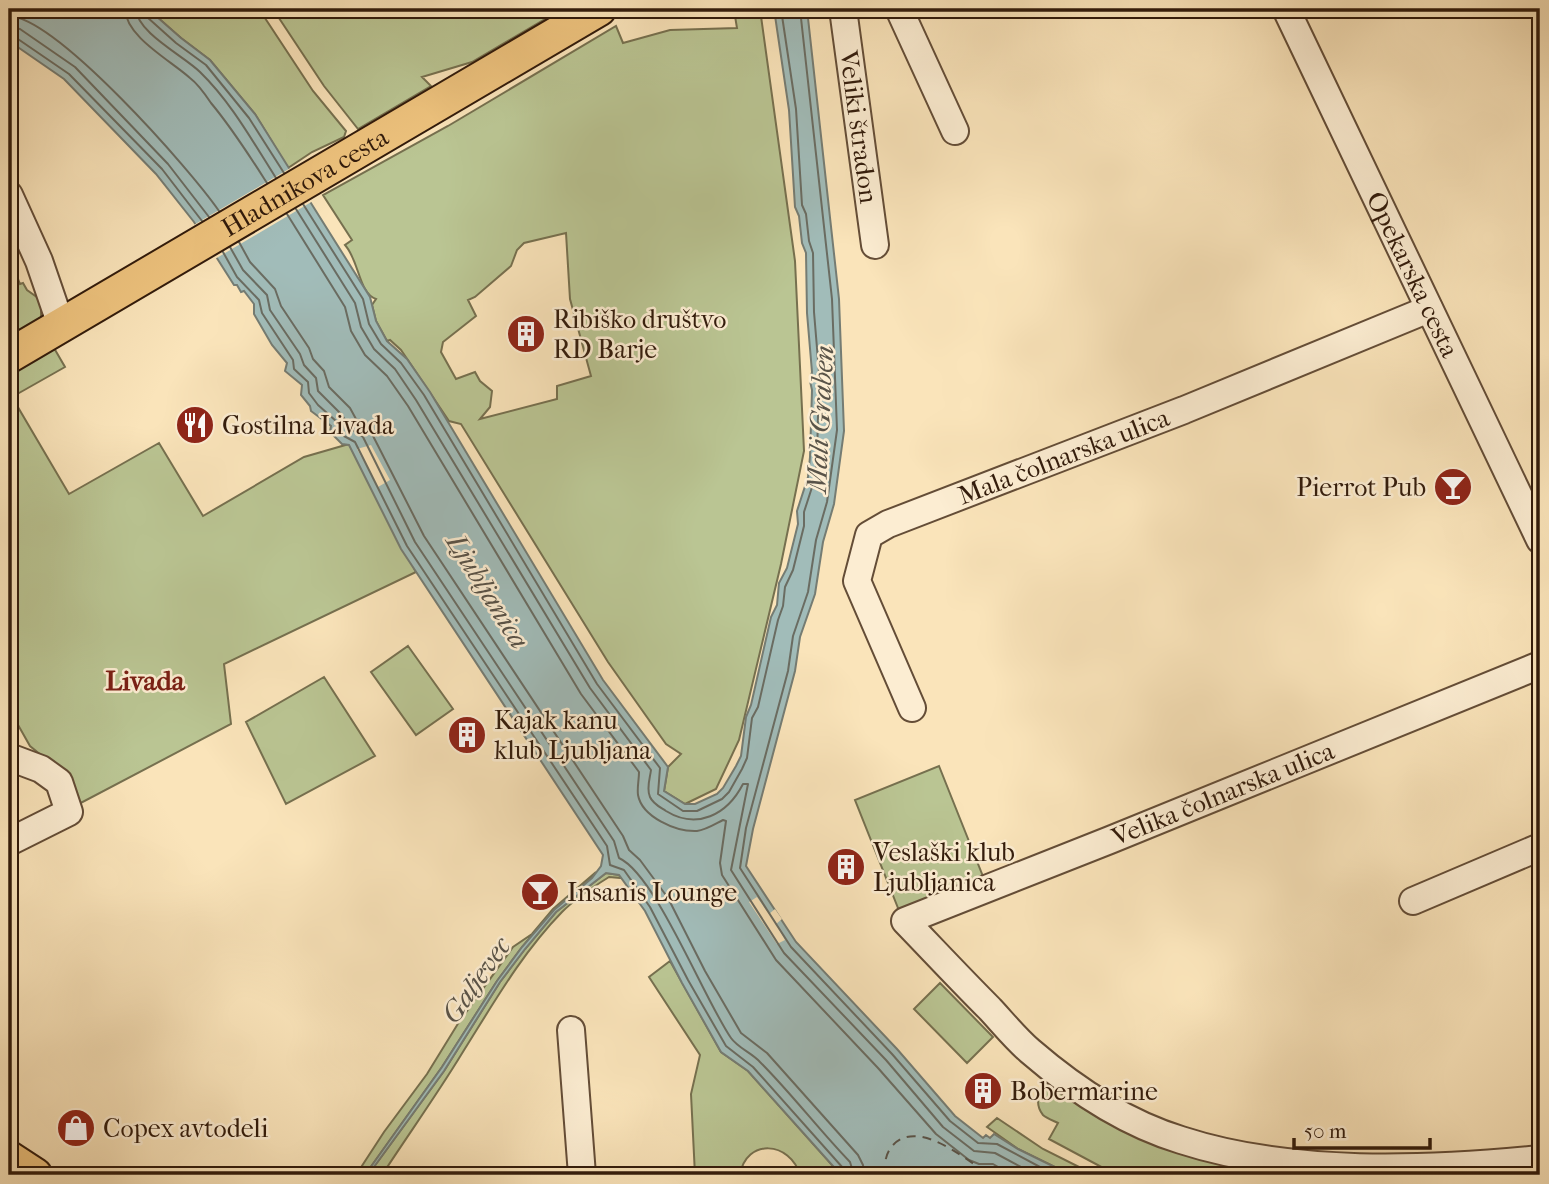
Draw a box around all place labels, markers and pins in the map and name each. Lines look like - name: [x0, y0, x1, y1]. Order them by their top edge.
- place label: Ribiško društvo RD Barje: [553, 304, 726, 365]
- building icon: Ribiško društvo RD Barje: [505, 313, 547, 355]
- restaurant icon: Gostilna Livada: [174, 404, 216, 446]
- place label: Gostilna Livada: [222, 410, 395, 441]
- bar icon: Pierrot Pub: [1432, 466, 1474, 508]
- place label: Pierrot Pub: [1296, 472, 1426, 503]
- place label: Kajak kanu klub Ljubljana: [494, 705, 652, 766]
- building icon: Kajak kanu klub Ljubljana: [446, 714, 488, 756]
- place label: Veslaški klub Ljubljanica: [872, 837, 1015, 898]
- building icon: Veslaški klub Ljubljanica: [825, 846, 867, 888]
- bar icon: Insanis Lounge: [519, 871, 561, 913]
- place label: Insanis Lounge: [567, 877, 737, 908]
- building icon: Bobermarine: [962, 1070, 1004, 1112]
- place label: Bobermarine: [1010, 1076, 1158, 1107]
- shop icon: Copex avtodeli: [55, 1107, 97, 1149]
- place label: Copex avtodeli: [103, 1113, 269, 1144]

